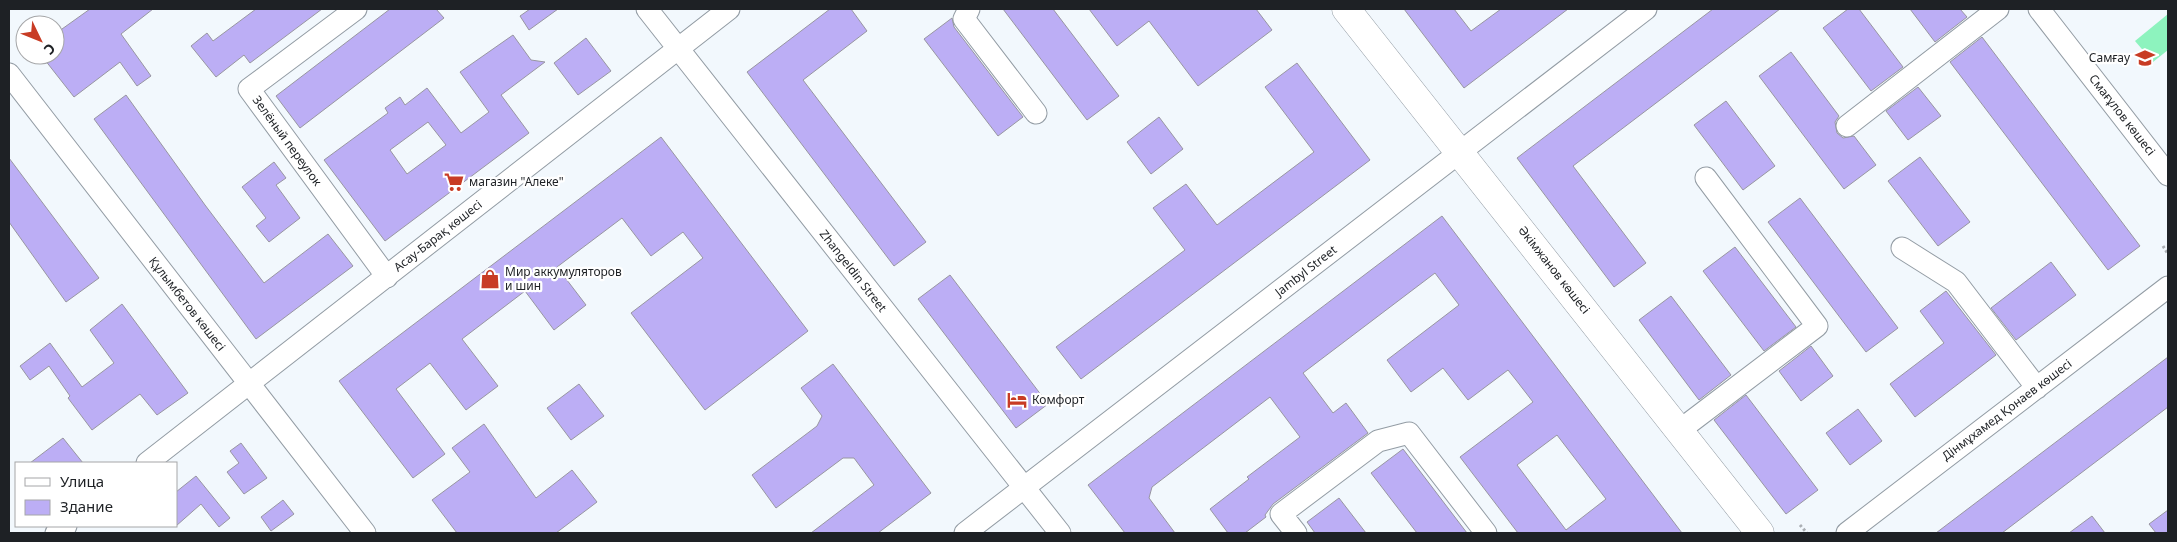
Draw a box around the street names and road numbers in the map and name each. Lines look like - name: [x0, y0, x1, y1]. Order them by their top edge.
- street label: Смағұлов көшесі: [2085, 71, 2159, 159]
- street label: Зелёный переулок: [249, 92, 326, 190]
- street label: Асау-Барақ көшесі: [390, 196, 485, 275]
- street label: Әкімжанов көшесі: [1515, 222, 1594, 317]
- street label: Zhangeldin Street: [816, 226, 891, 316]
- street label: Jambyl Street: [1270, 241, 1341, 301]
- street label: Құлымбетов көшесі: [145, 253, 230, 354]
- street label: Дінмұхамед Қонаев көшесі: [1938, 355, 2075, 464]

